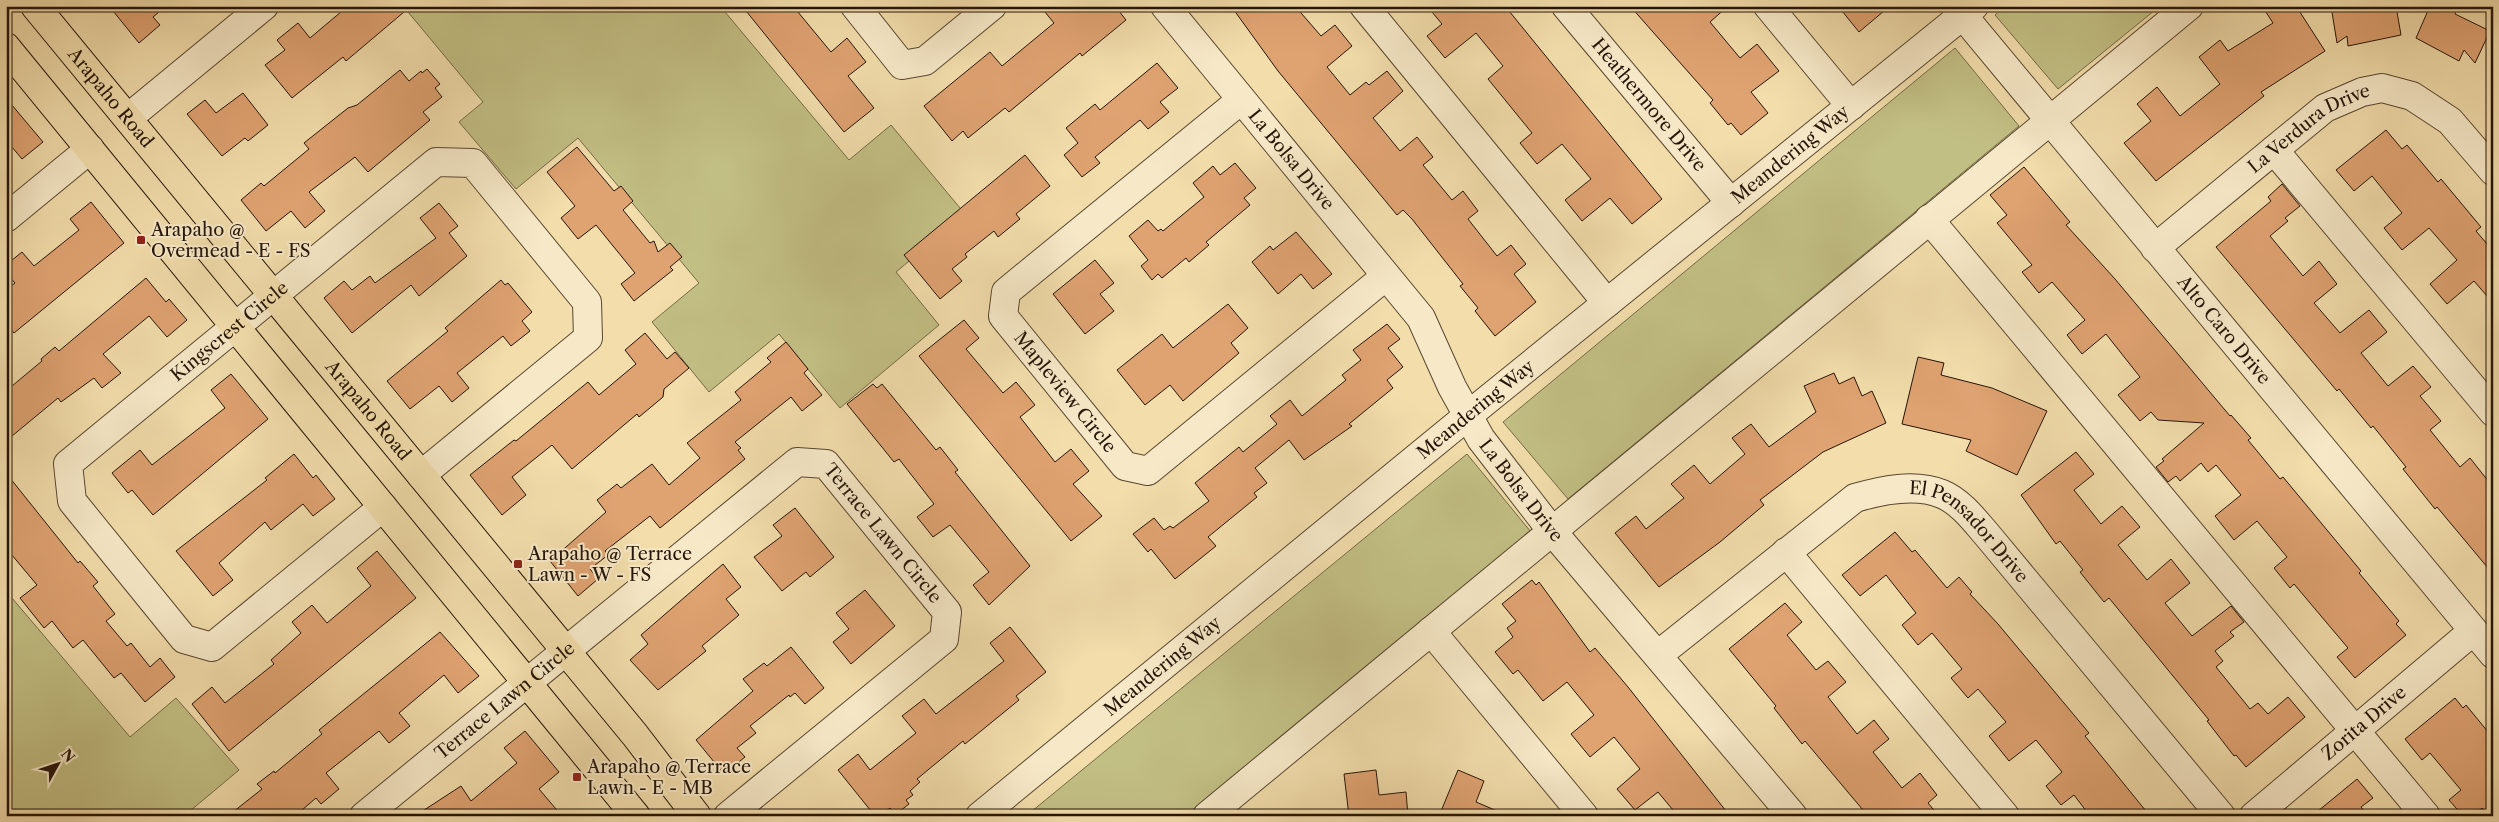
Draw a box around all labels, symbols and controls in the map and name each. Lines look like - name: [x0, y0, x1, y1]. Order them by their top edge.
- street label: Heathermore Drive: [1587, 34, 1711, 176]
- street label: Arapaho Road: [63, 43, 158, 152]
- street label: La Verdura Drive: [2244, 80, 2372, 178]
- street label: Meandering Way: [1727, 100, 1854, 209]
- street label: La Bolsa Drive: [1244, 105, 1339, 215]
- place label: Arapaho @ Overmead - E - FS: [150, 219, 311, 262]
- marker: Arapaho @ Overmead - E - FS: [135, 234, 147, 246]
- street label: Alto Caro Drive: [2172, 270, 2275, 389]
- street label: Kingscrest Circle: [166, 277, 293, 386]
- street label: Mapleview Circle: [1009, 327, 1121, 457]
- street label: Arapaho Road: [320, 355, 415, 465]
- street label: Meandering Way: [1413, 355, 1539, 464]
- street label: La Bolsa Drive: [1474, 435, 1567, 546]
- street label: Terrace Lawn Circle: [819, 459, 946, 608]
- street label: El Pensador Drive: [1909, 477, 2033, 587]
- place label: Arapaho @ Terrace Lawn - W - FS: [527, 543, 692, 586]
- marker: Arapaho @ Terrace Lawn - W - FS: [512, 558, 524, 570]
- street label: Meandering Way: [1099, 611, 1226, 721]
- street label: Terrace Lawn Circle: [430, 637, 579, 764]
- street label: Zorita Drive: [2317, 681, 2411, 765]
- north arrow: [32, 740, 82, 790]
- text: N: [57, 745, 79, 766]
- place label: Arapaho @ Terrace Lawn - E - MB: [586, 756, 751, 799]
- marker: Arapaho @ Terrace Lawn - E - MB: [571, 771, 583, 783]

